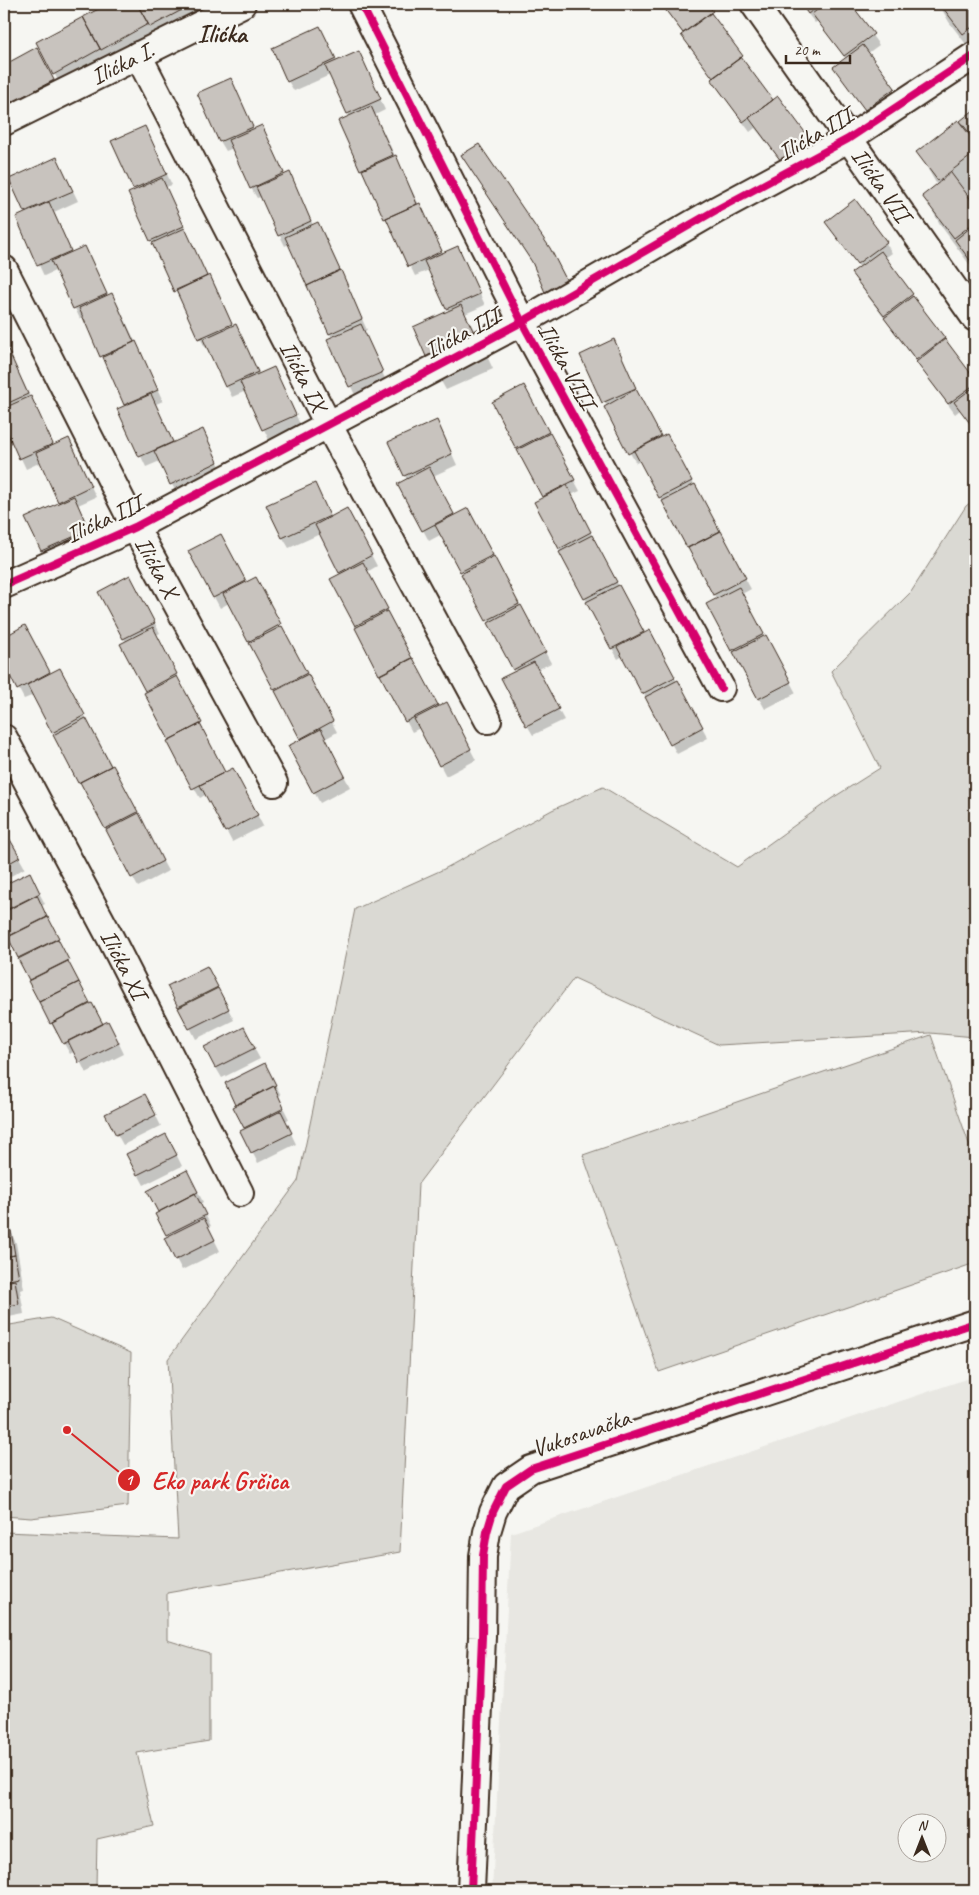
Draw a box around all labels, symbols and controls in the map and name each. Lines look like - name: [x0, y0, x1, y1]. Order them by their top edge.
- district label: Ilićka: [197, 18, 249, 50]
- scale bar: [786, 32, 850, 64]
- street label: Ilićka I.: [86, 35, 159, 92]
- text: 20 m: [794, 41, 821, 60]
- street label: Ilićka III: [772, 98, 862, 167]
- street label: Ilićka VII: [845, 142, 921, 232]
- street label: Ilićka III: [419, 299, 509, 365]
- street label: Ilićka VIII: [531, 318, 605, 418]
- street label: Ilićka IX: [273, 336, 335, 419]
- street label: Ilićka III: [61, 486, 151, 550]
- street label: Ilićka X: [128, 531, 187, 606]
- street label: Ilićka XI: [94, 924, 156, 1009]
- street label: Vukosavačka: [528, 1402, 635, 1464]
- callout: Eko park Grčica: [116, 1460, 299, 1500]
- text: Eko park Grčica: [152, 1465, 290, 1497]
- text: 1: [126, 1471, 135, 1490]
- north arrow: [896, 1812, 946, 1862]
- text: N: [918, 1817, 929, 1834]

